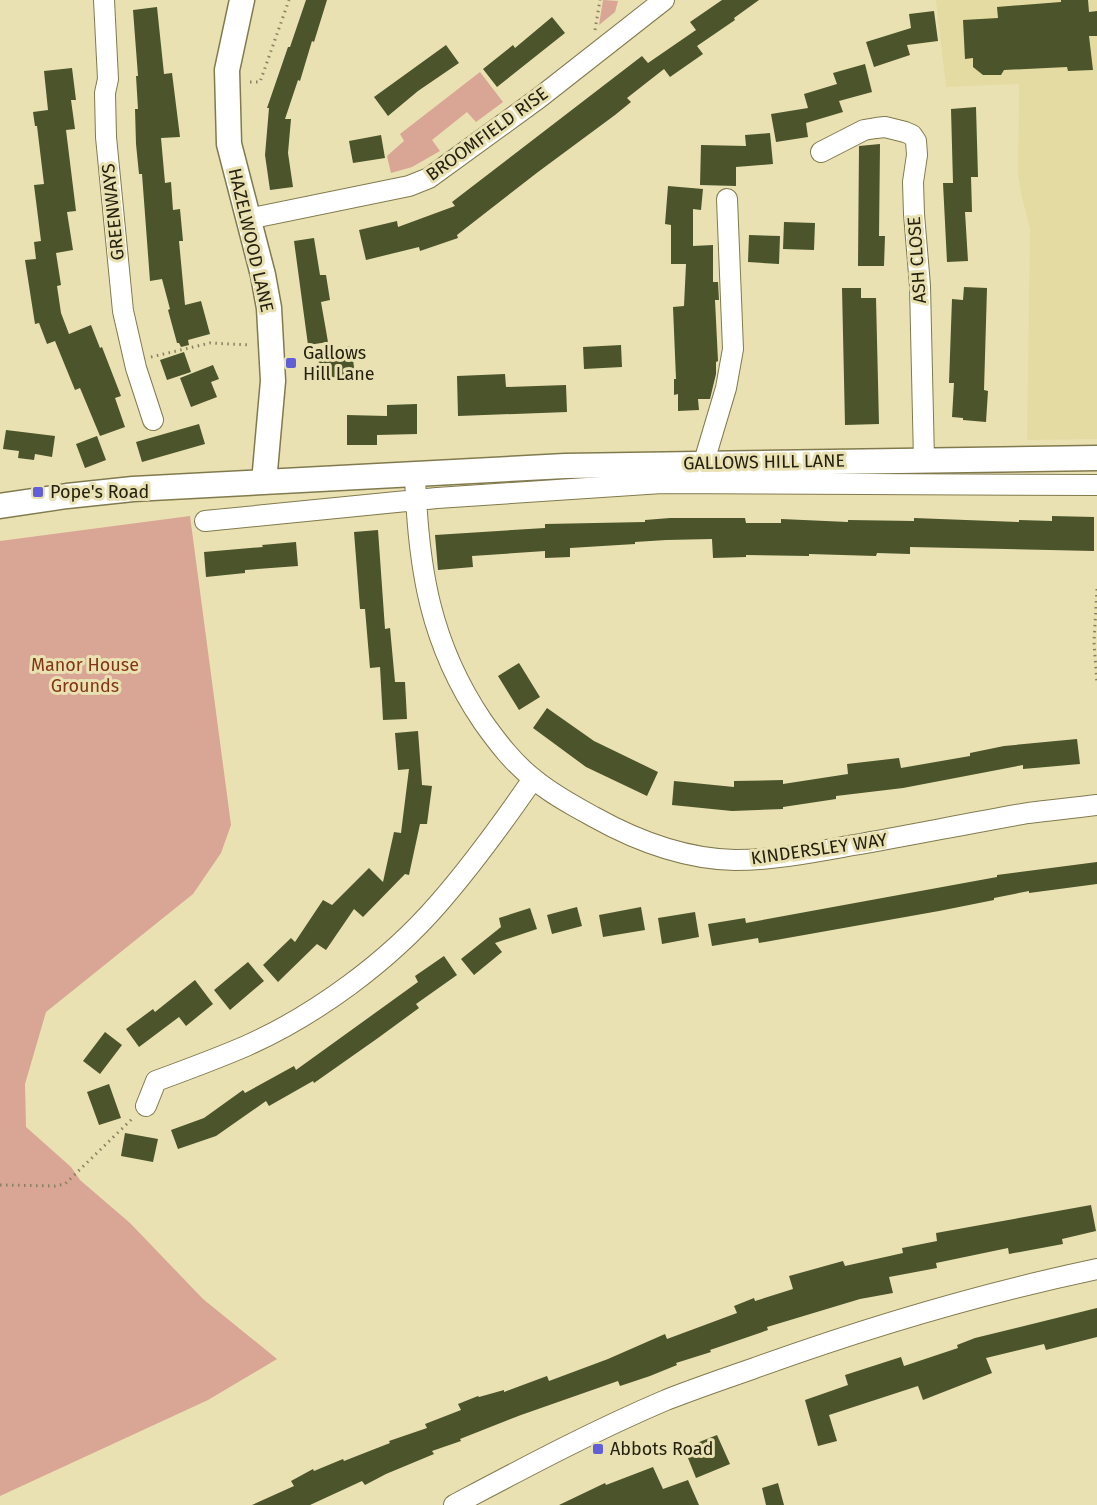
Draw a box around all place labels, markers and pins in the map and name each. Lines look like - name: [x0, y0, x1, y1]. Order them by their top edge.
- place label: Gallows Hill Lane: [303, 342, 375, 385]
- marker: Gallows Hill Lane: [284, 356, 298, 370]
- place label: Pope's Road: [50, 481, 149, 503]
- marker: Pope's Road: [31, 485, 45, 499]
- place label: Abbots Road: [610, 1438, 713, 1460]
- marker: Abbots Road: [591, 1442, 605, 1456]

